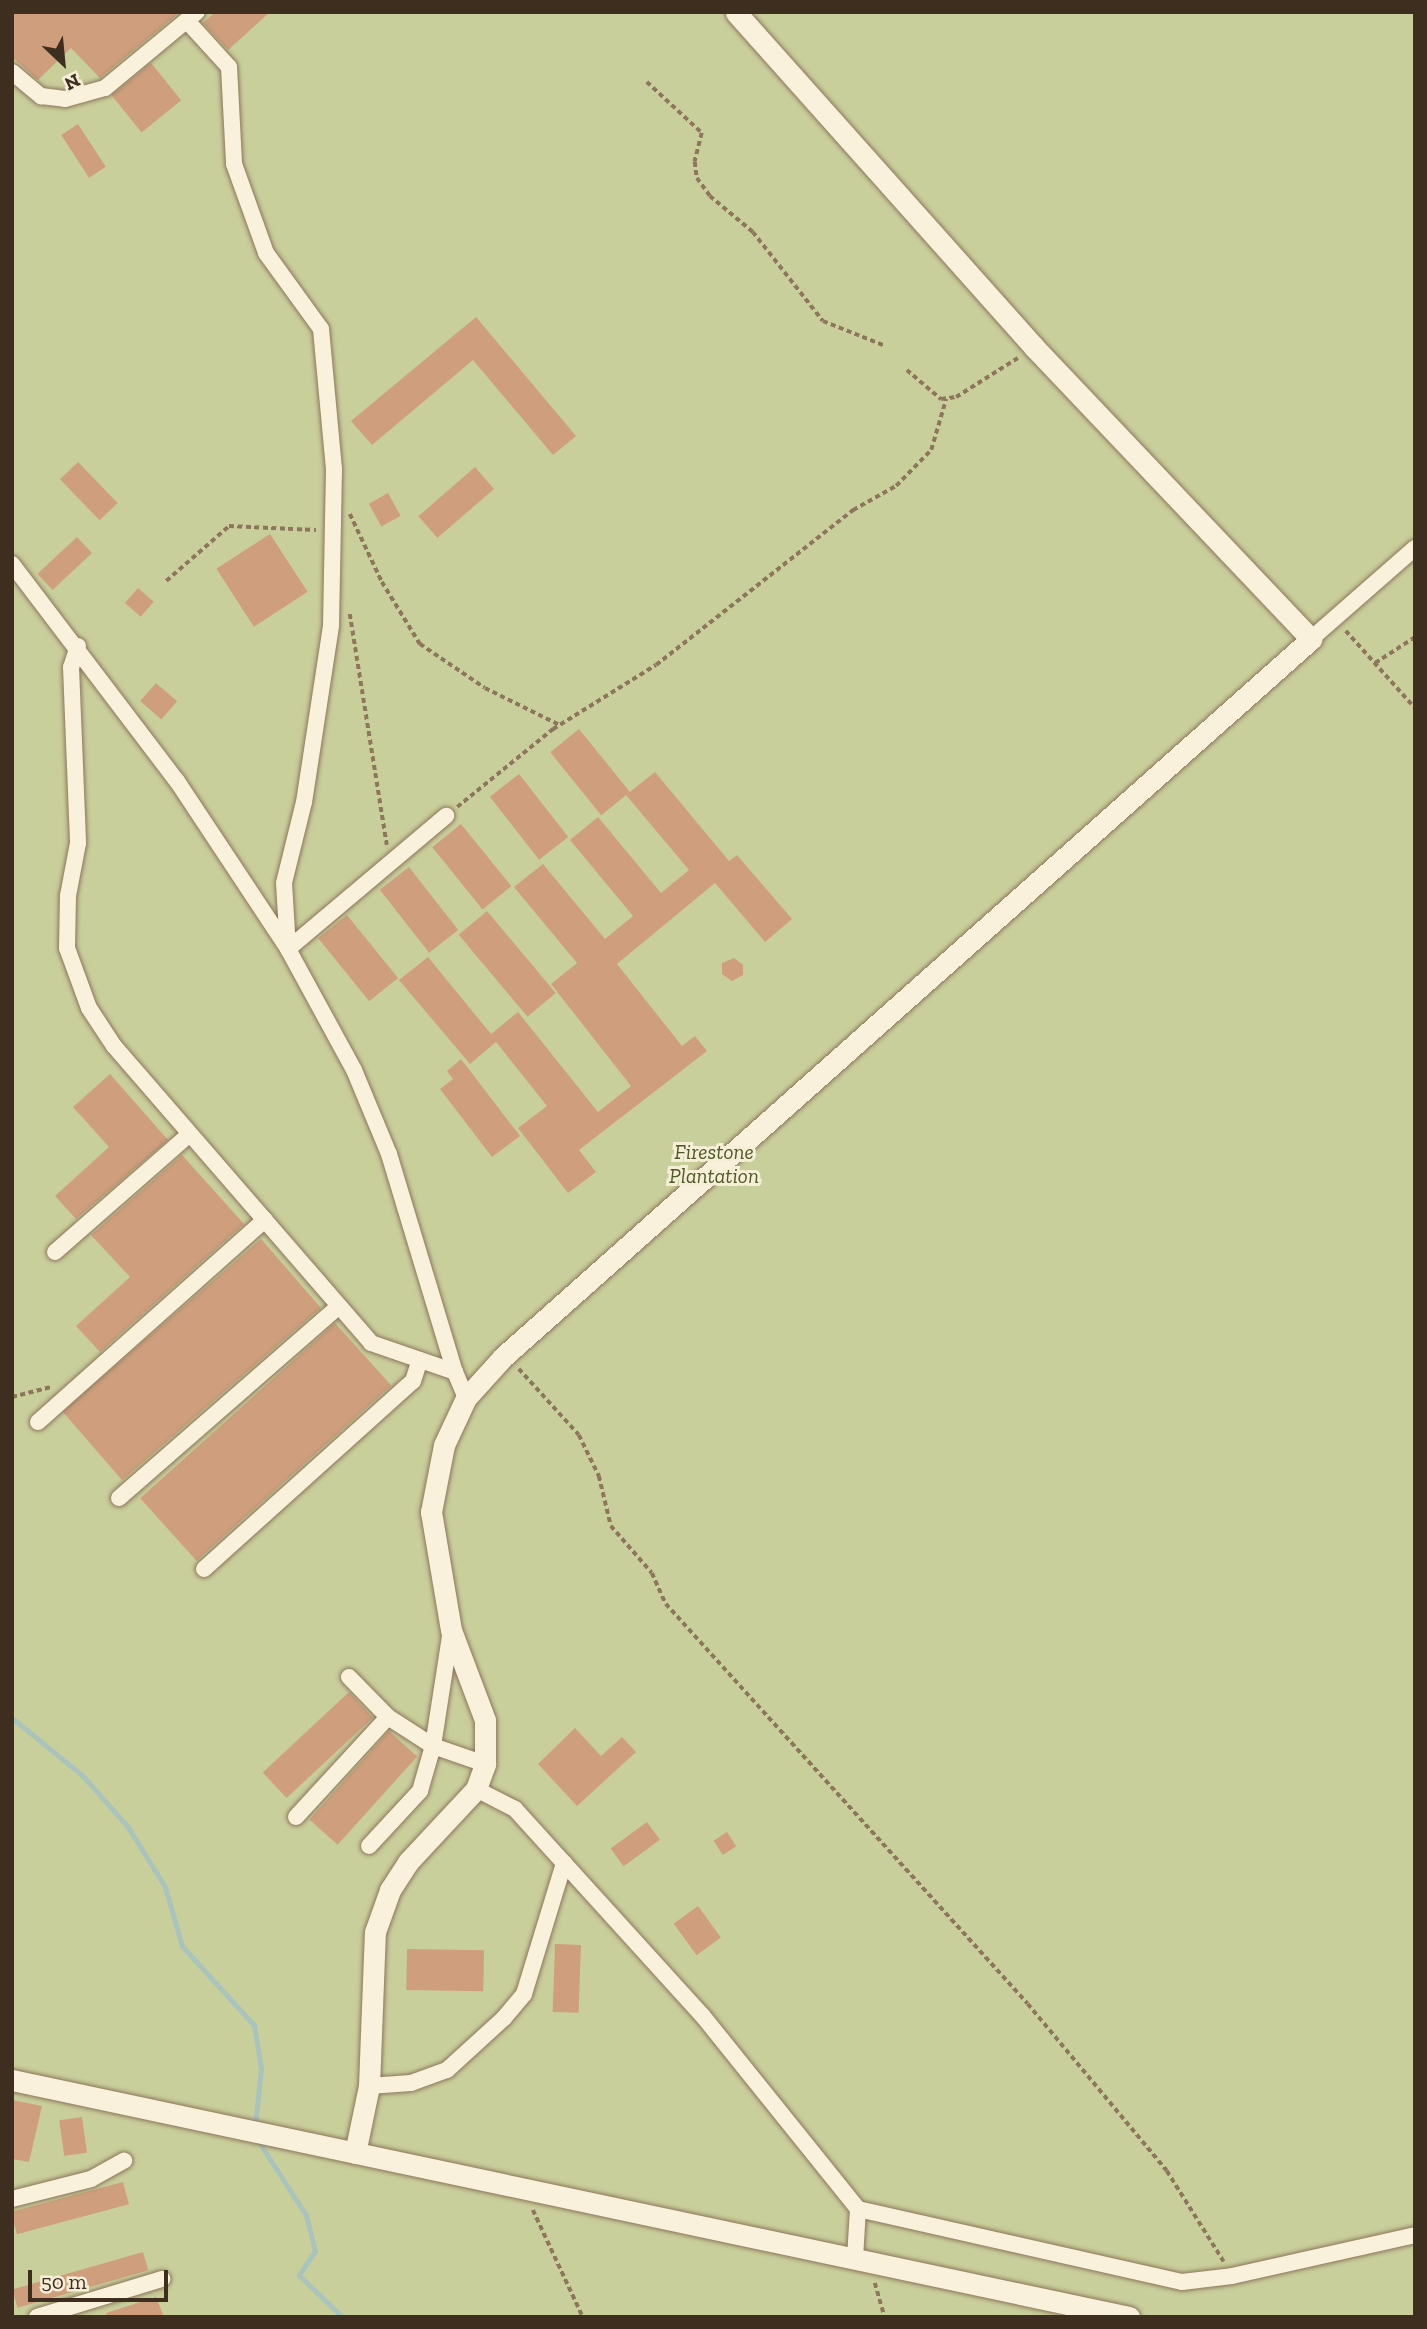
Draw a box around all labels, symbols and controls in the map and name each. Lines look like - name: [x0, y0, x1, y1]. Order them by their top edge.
- north arrow: [28, 28, 98, 98]
- text: N: [61, 69, 84, 96]
- park label: Firestone Plantation: [669, 1139, 759, 1189]
- scale bar: [32, 2256, 172, 2300]
- text: 50 m: [41, 2269, 87, 2294]

